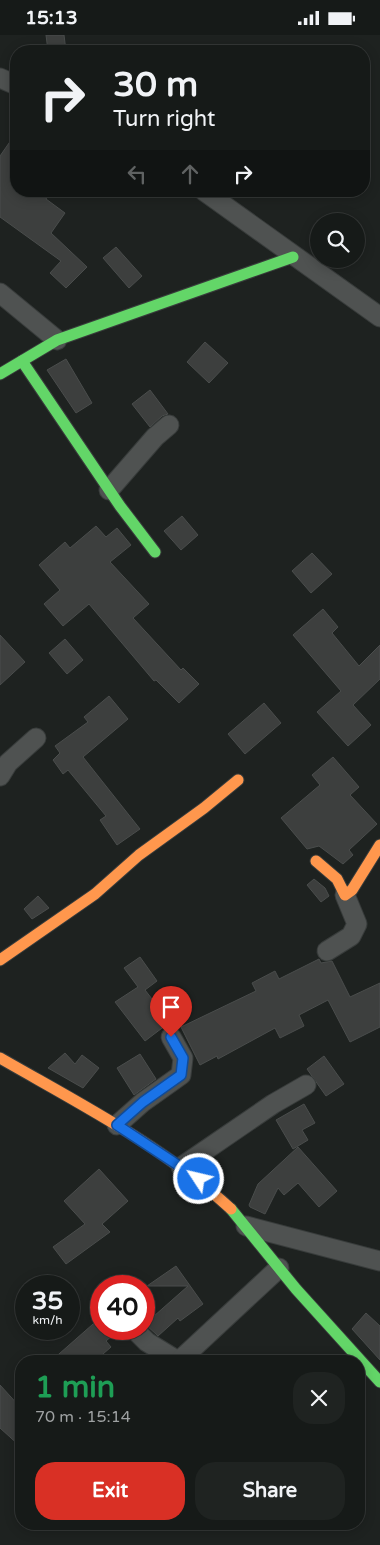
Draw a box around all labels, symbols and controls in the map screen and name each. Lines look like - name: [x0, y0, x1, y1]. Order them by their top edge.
- text: 15:13: [25, 7, 78, 29]
- text: 30 m: [113, 64, 198, 106]
- icon: right: [30, 65, 95, 130]
- text: Turn right: [113, 106, 215, 132]
- icon: left: [123, 160, 151, 188]
- icon: ahead: [176, 160, 204, 188]
- icon: right: [229, 160, 257, 188]
- map controls: [310, 213, 365, 268]
- button: search: [310, 213, 365, 268]
- pin: [150, 986, 192, 1037]
- icon: arrive: [157, 993, 185, 1021]
- position arrow: [172, 1152, 224, 1204]
- speed limit sign: 40: [90, 1275, 155, 1340]
- text: 35: [32, 1286, 63, 1316]
- text: km/h: [32, 1313, 63, 1327]
- text: 1 min: [35, 1369, 115, 1406]
- button: close: [293, 1372, 345, 1424]
- text: 70 m · 15:14: [35, 1407, 131, 1427]
- button: Exit: [35, 1462, 185, 1520]
- button: Share: [195, 1462, 345, 1520]

